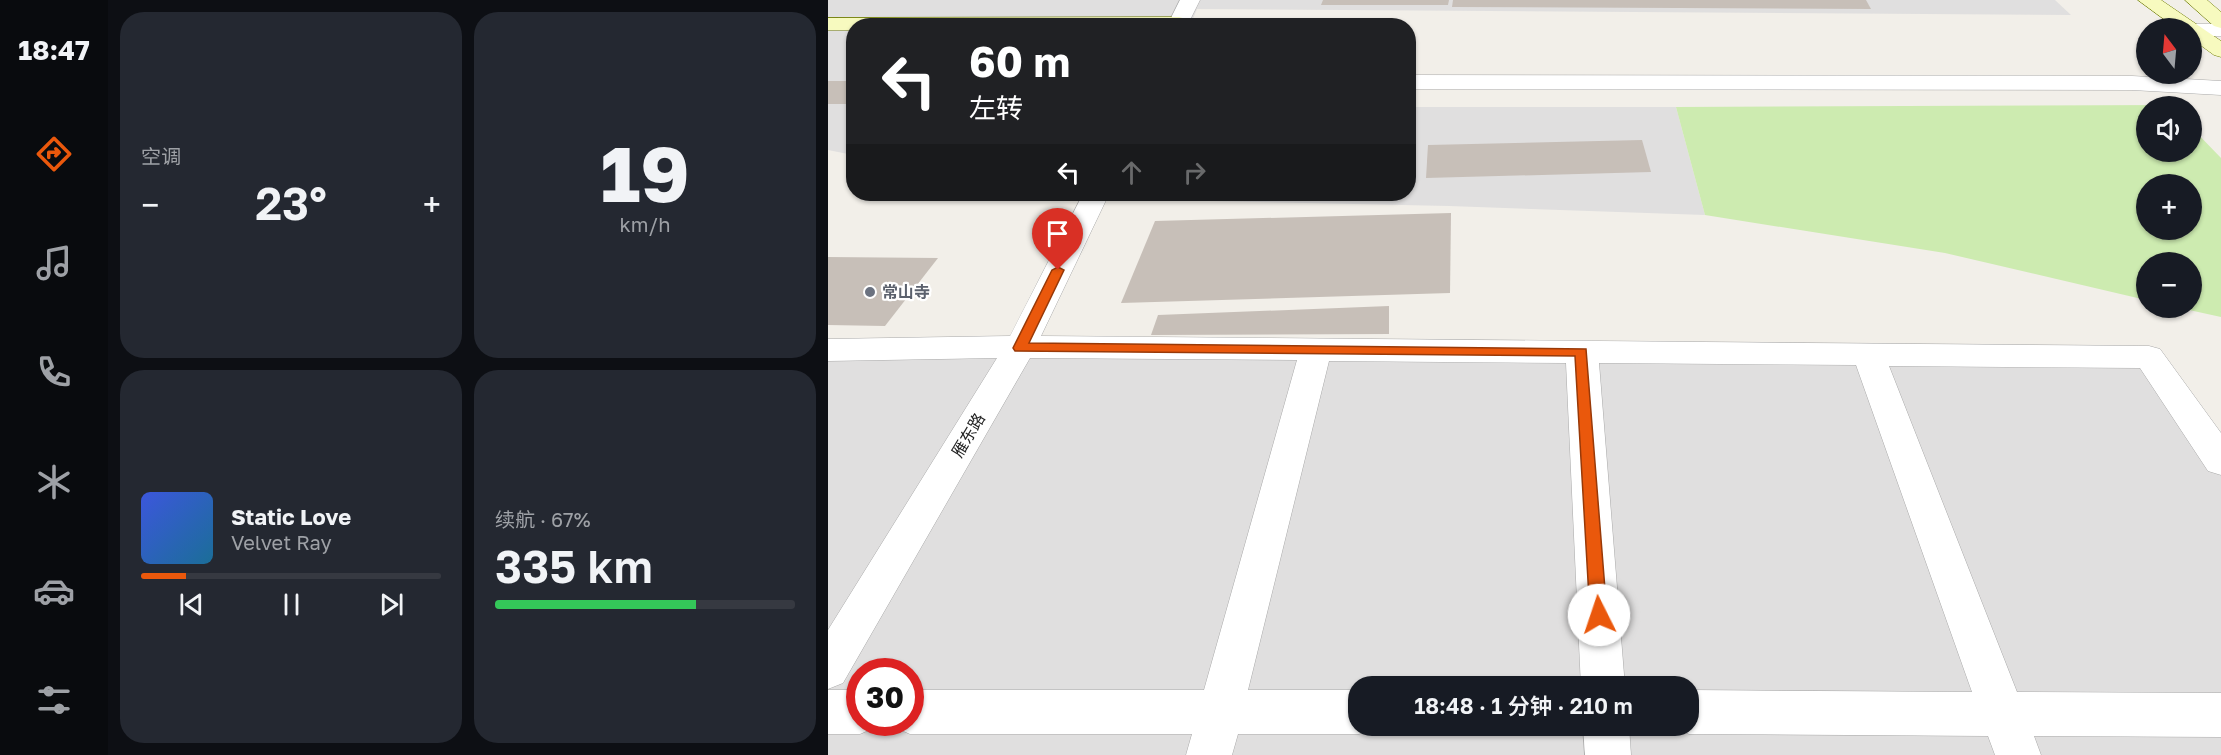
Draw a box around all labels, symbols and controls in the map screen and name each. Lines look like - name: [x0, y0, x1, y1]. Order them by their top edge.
- north arrow: [2136, 18, 2202, 84]
- map controls: [2136, 18, 2202, 318]
- text: 18:47: [18, 34, 90, 66]
- text: 60 m: [969, 36, 1070, 86]
- icon: left: [870, 42, 948, 120]
- text: 左转: [969, 92, 1023, 124]
- button: sound: [2136, 96, 2202, 162]
- text: 19: [600, 126, 690, 219]
- icon: directions: [33, 133, 75, 175]
- text: 空调: [141, 144, 181, 168]
- icon: left: [1052, 156, 1085, 189]
- icon: ahead: [1115, 156, 1148, 189]
- icon: right: [1178, 156, 1211, 189]
- button: +: [2136, 174, 2202, 240]
- text: 23°: [255, 176, 327, 230]
- text: −: [141, 185, 159, 224]
- text: +: [423, 185, 441, 224]
- pin: [1032, 208, 1083, 270]
- text: km/h: [620, 212, 670, 236]
- icon: arrive: [1041, 217, 1074, 250]
- icon: music: [33, 242, 75, 284]
- button: −: [2136, 252, 2202, 318]
- place label: 常山寺: [882, 282, 930, 302]
- marker: 常山寺: [863, 285, 877, 299]
- icon: phone: [33, 351, 75, 393]
- street label: 雁东路: [947, 409, 989, 461]
- icon: climate: [33, 461, 75, 503]
- text: Static Love: [231, 503, 351, 530]
- text: 续航 · 67%: [495, 507, 591, 531]
- text: Velvet Ray: [231, 530, 332, 554]
- text: 335 km: [495, 539, 653, 593]
- icon: car: [33, 570, 75, 612]
- position arrow: [1567, 583, 1631, 647]
- icon: previous: [175, 588, 208, 621]
- icon: pause: [275, 588, 308, 621]
- icon: next: [375, 588, 408, 621]
- speed limit sign: 30: [846, 658, 924, 736]
- icon: filters: [33, 679, 75, 721]
- text: 18:48 · 1 分钟 · 210 m: [1414, 692, 1633, 719]

